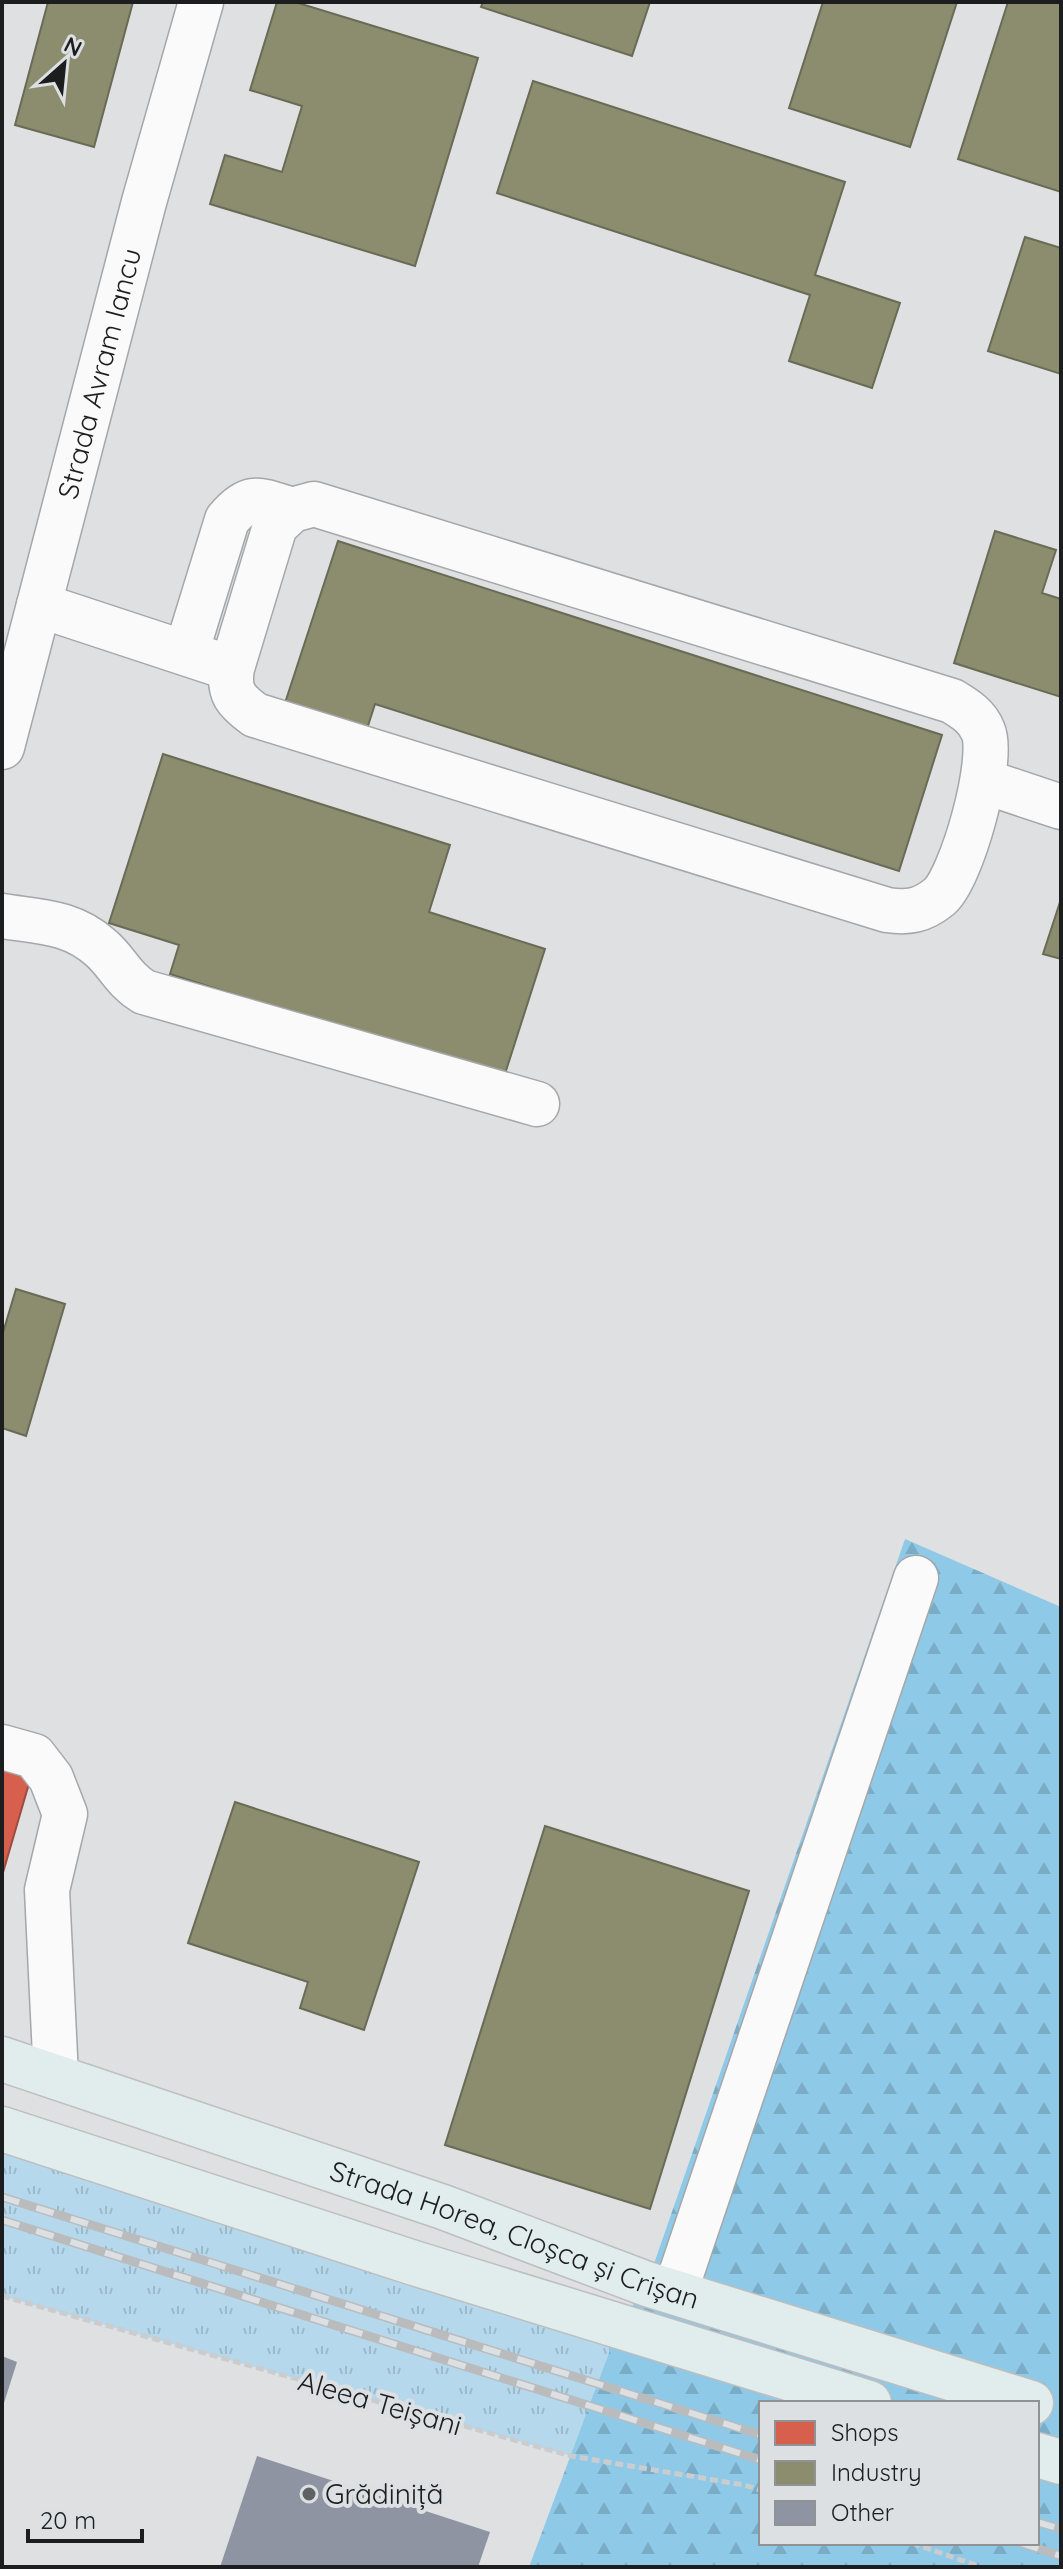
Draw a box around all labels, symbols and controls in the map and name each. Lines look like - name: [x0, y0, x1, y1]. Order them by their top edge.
- north arrow: [24, 24, 104, 104]
- text: N: [60, 30, 87, 62]
- street label: Strada Avram Iancu: [49, 244, 148, 502]
- street label: Strada Horea, Cloșca și Crișan: [326, 2152, 703, 2316]
- street label: Aleea Teișani: [294, 2363, 466, 2443]
- legend: [759, 2401, 1039, 2545]
- text: Shops: [831, 2417, 898, 2447]
- text: Industry: [831, 2457, 922, 2487]
- place label: Grădiniță: [325, 2476, 443, 2511]
- marker: Grădiniță: [300, 2485, 318, 2503]
- scale bar: [28, 2493, 142, 2543]
- text: Other: [831, 2497, 894, 2527]
- text: 20 m: [40, 2505, 96, 2535]

